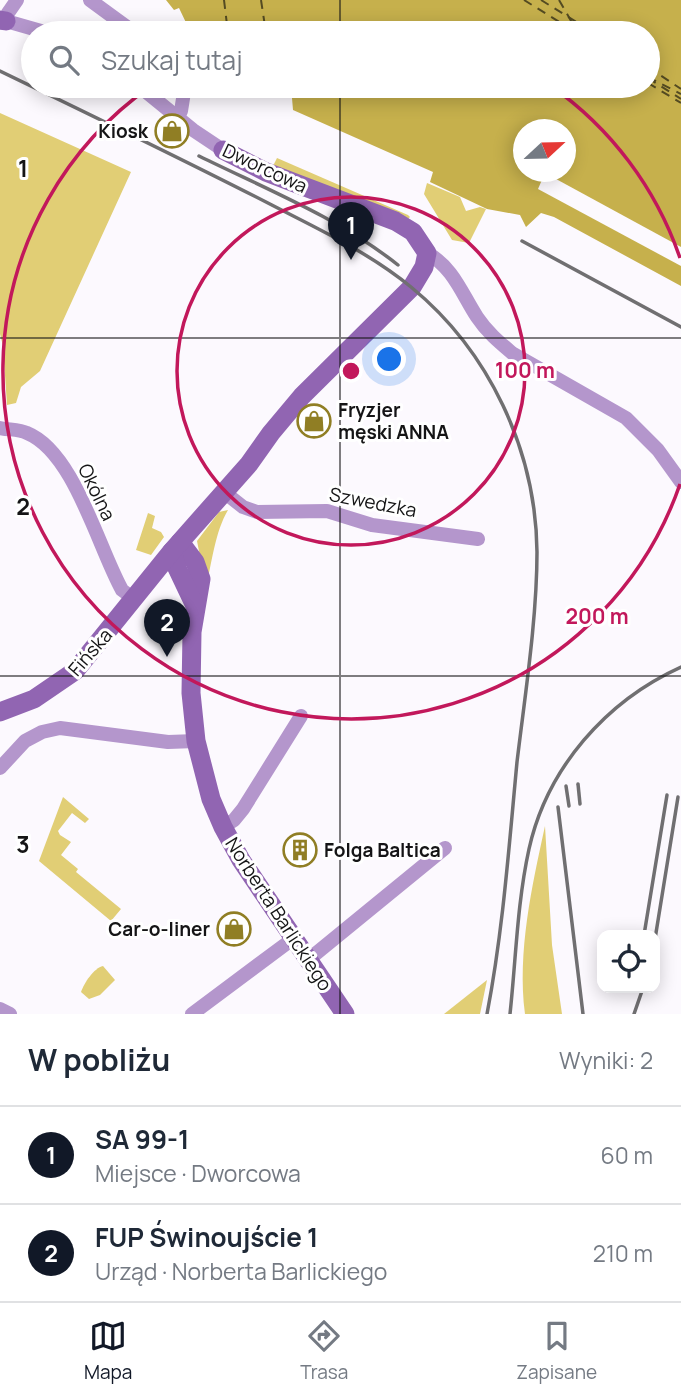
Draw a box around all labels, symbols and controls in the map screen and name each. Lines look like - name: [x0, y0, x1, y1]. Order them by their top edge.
- search box: [21, 21, 660, 98]
- icon: search: [45, 41, 83, 79]
- text: Szukaj tutaj: [101, 42, 243, 78]
- shop icon: Kiosk: [153, 112, 191, 150]
- place label: Kiosk: [98, 118, 149, 144]
- north arrow: [513, 119, 576, 182]
- street label: Dworcowa: [218, 137, 312, 199]
- text: 1: [18, 152, 28, 184]
- pin: 1: [328, 202, 374, 260]
- your location: [372, 342, 406, 376]
- text: 100 m: [495, 356, 555, 384]
- centre of rings: [339, 359, 363, 383]
- place label: Fryzjer męski ANNA: [338, 397, 449, 445]
- shop icon: Fryzjer męski ANNA: [295, 402, 333, 440]
- street label: Okólna: [72, 459, 122, 525]
- street label: Szwedzka: [327, 481, 419, 523]
- text: 2: [16, 490, 30, 522]
- pin: 2: [144, 599, 190, 657]
- text: 200 m: [565, 602, 629, 630]
- street label: Fińska: [62, 623, 118, 681]
- text: 3: [16, 828, 30, 860]
- building icon: Folga Baltica: [281, 831, 319, 869]
- street label: Norberta Barlickiego: [220, 832, 338, 996]
- place label: Folga Baltica: [324, 837, 441, 863]
- shop icon: Car-o-liner: [215, 910, 253, 948]
- place label: Car-o-liner: [108, 916, 210, 942]
- map controls: [597, 930, 660, 993]
- button: locate: [597, 930, 660, 993]
- text: W pobliżu: [28, 1039, 170, 1080]
- text: Wyniki: 2: [559, 1044, 653, 1076]
- text: SA 99-1: [95, 1121, 189, 1157]
- text: 1: [46, 1139, 56, 1171]
- text: 60 m: [601, 1139, 653, 1171]
- text: Miejsce · Dworcowa: [95, 1157, 301, 1189]
- text: FUP Świnoujście 1: [95, 1219, 318, 1255]
- text: 2: [44, 1237, 58, 1269]
- text: 210 m: [593, 1237, 653, 1269]
- text: Urząd · Norberta Barlickiego: [95, 1255, 387, 1287]
- tab: Mapa: [84, 1317, 132, 1385]
- tab: Trasa: [300, 1317, 348, 1385]
- tab: Zapisane: [516, 1317, 597, 1385]

